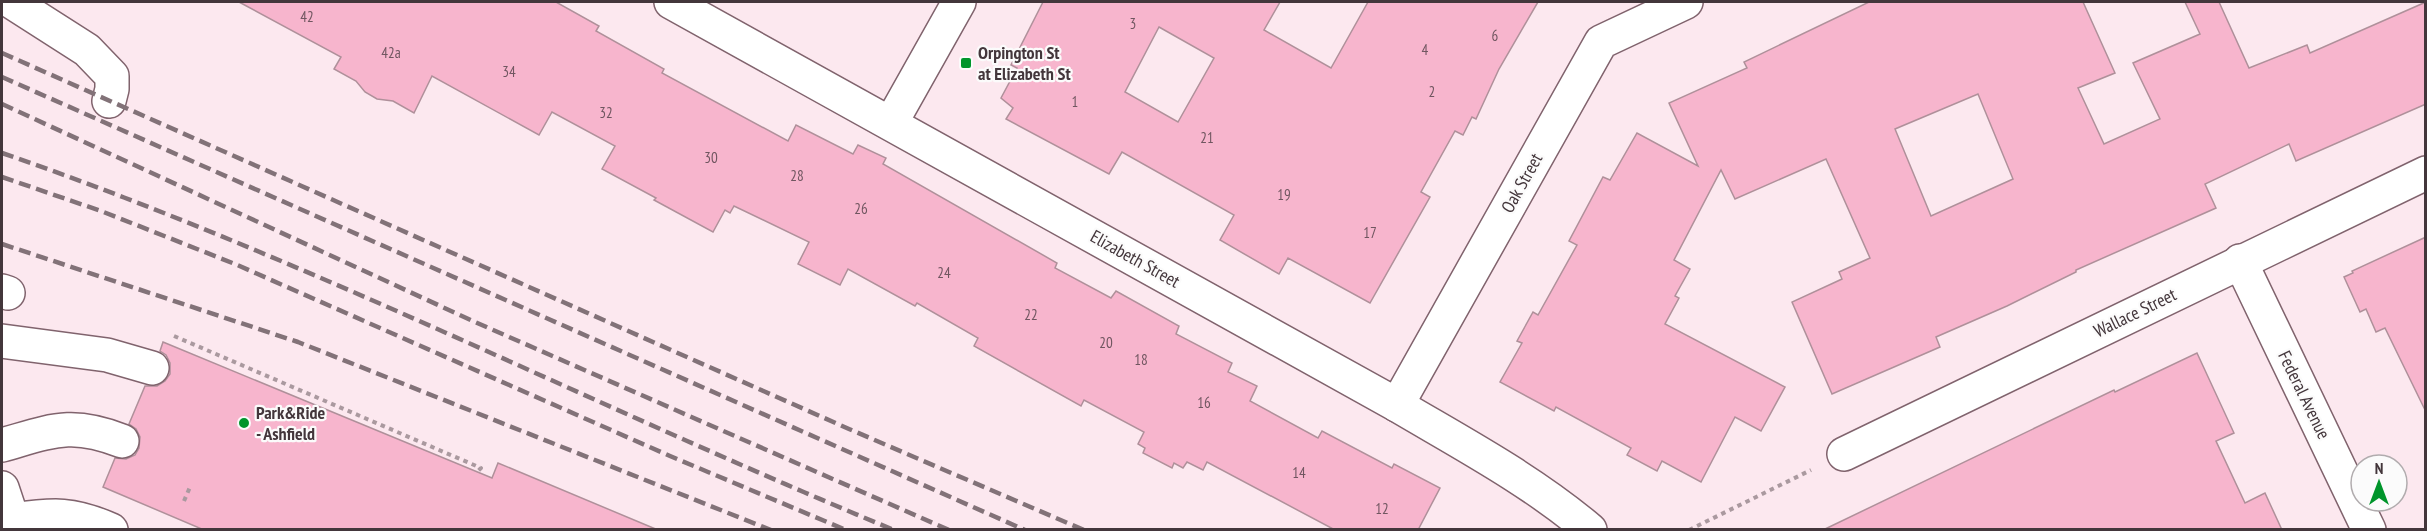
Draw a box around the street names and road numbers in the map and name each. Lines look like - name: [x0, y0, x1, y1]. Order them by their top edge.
- street label: Oak Street: [1496, 149, 1547, 217]
- street label: Elizabeth Street: [1087, 225, 1184, 293]
- street label: Wallace Street: [2090, 283, 2180, 342]
- street label: Federal Avenue: [2273, 347, 2336, 443]

